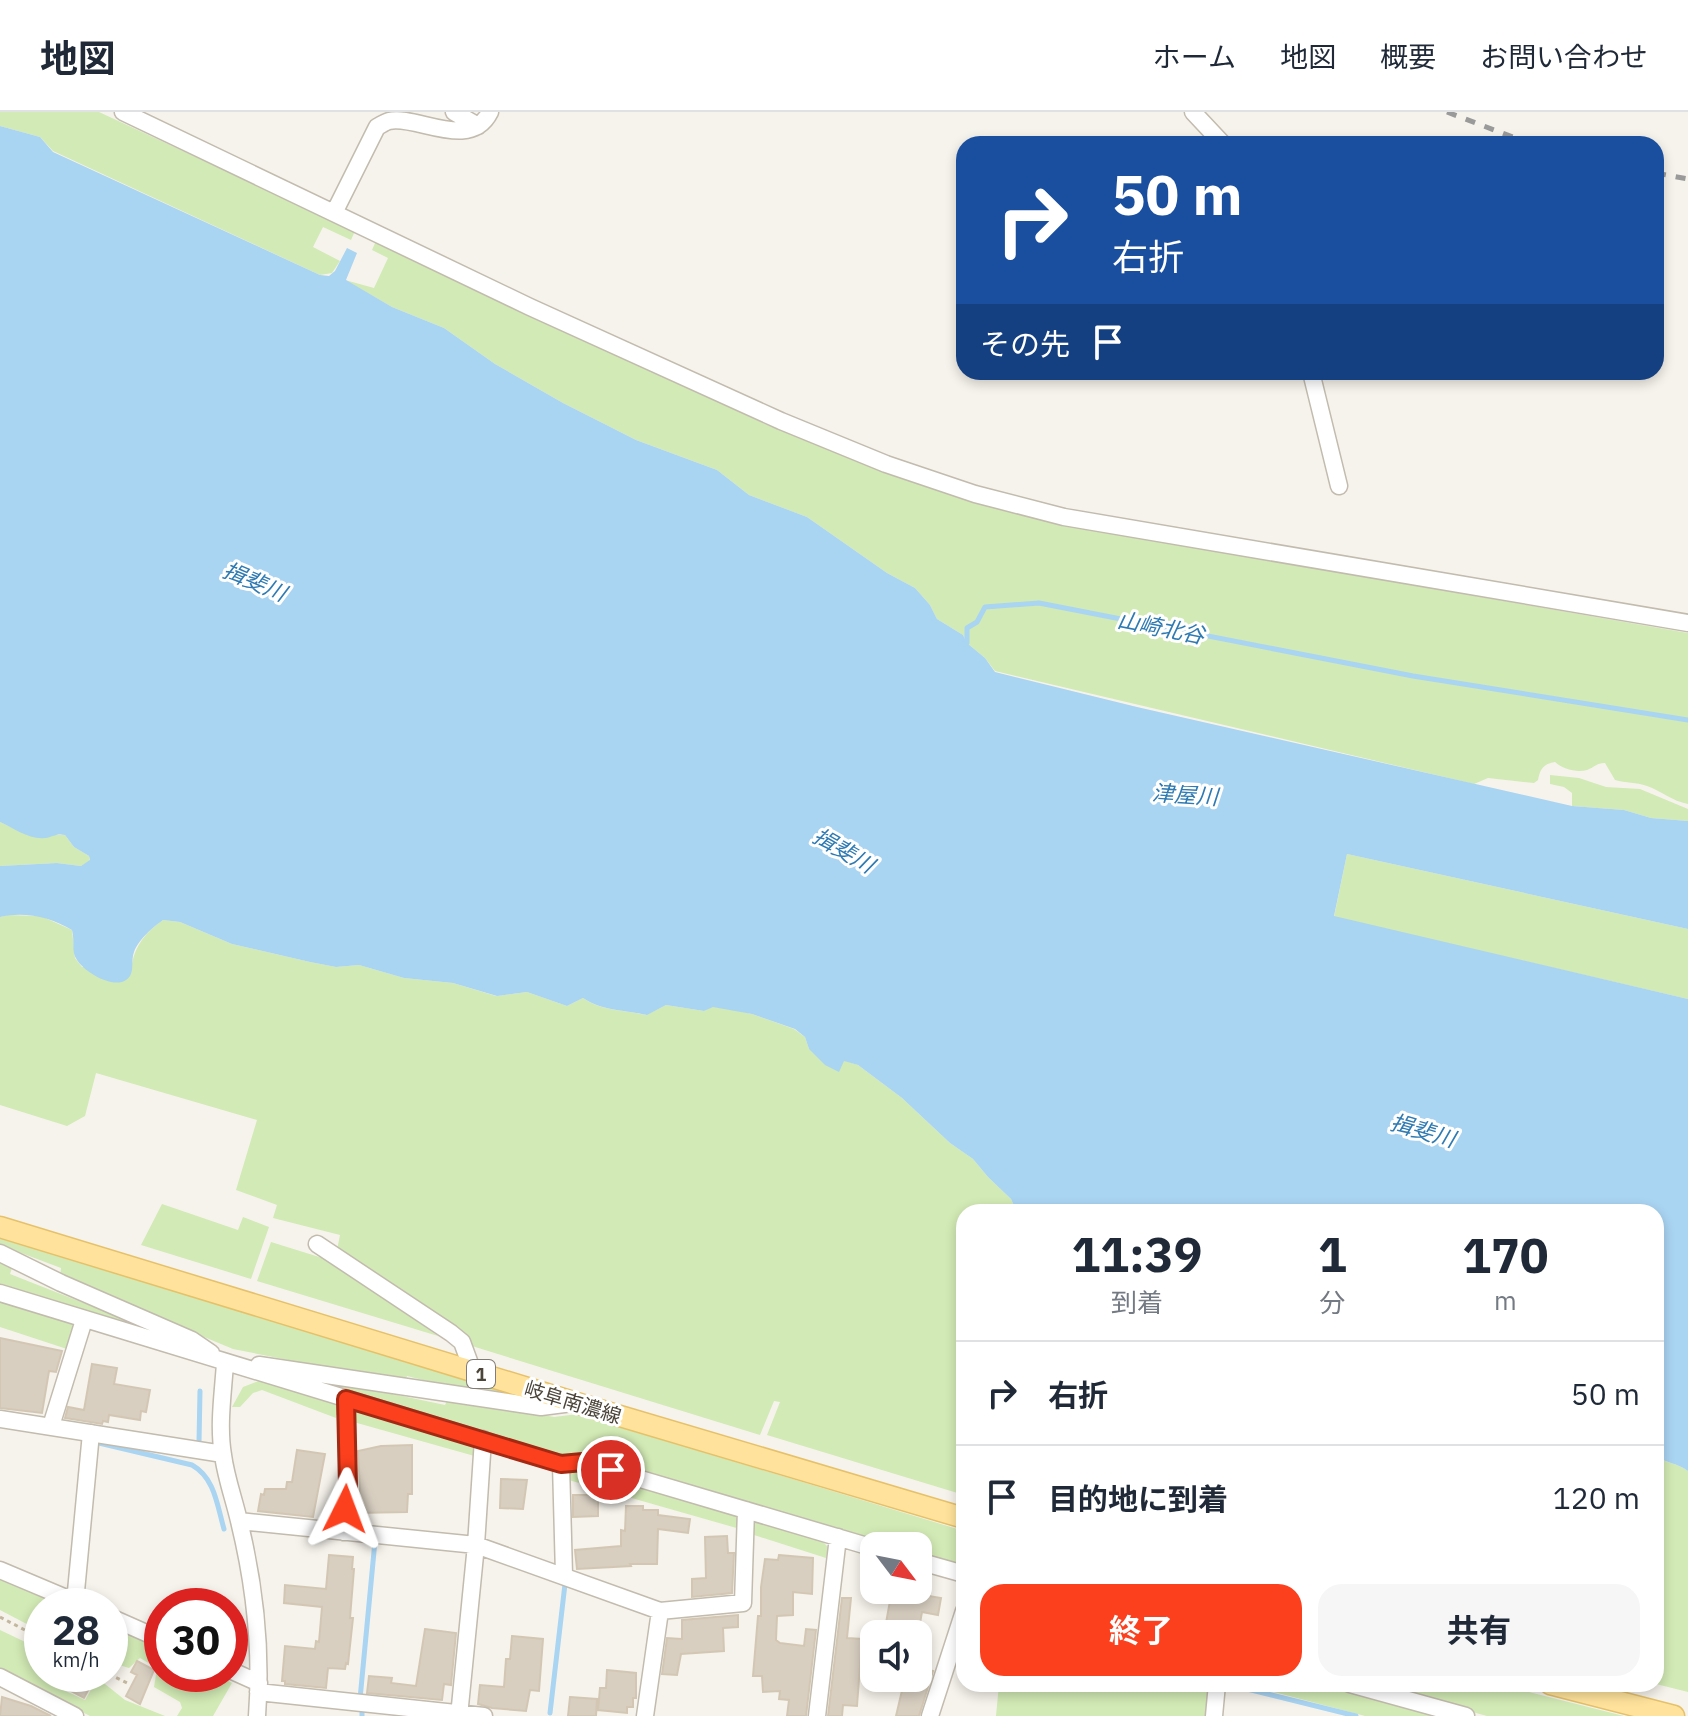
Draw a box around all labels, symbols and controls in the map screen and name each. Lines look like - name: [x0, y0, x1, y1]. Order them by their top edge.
- text: 地図: [40, 33, 116, 82]
- text: ホーム: [1153, 38, 1236, 75]
- text: 地図: [1280, 38, 1336, 75]
- text: 概要: [1380, 38, 1436, 75]
- text: お問い合わせ: [1480, 38, 1648, 75]
- text: 50 m: [1112, 158, 1242, 230]
- icon: right: [980, 168, 1084, 272]
- text: 右折: [1112, 233, 1184, 280]
- icon: arrive: [1086, 320, 1130, 364]
- text: その先: [980, 324, 1070, 363]
- water label: 揖斐川: [219, 555, 293, 608]
- water label: 山崎北谷: [1115, 604, 1209, 650]
- water label: 津屋川: [1151, 777, 1221, 811]
- water label: 揖斐川: [808, 821, 882, 880]
- water label: 揖斐川: [1387, 1107, 1461, 1154]
- text: 11:39: [1071, 1223, 1202, 1285]
- text: 1: [1318, 1223, 1347, 1285]
- text: 170: [1462, 1224, 1549, 1286]
- text: m: [1494, 1283, 1517, 1317]
- text: 到着: [1111, 1285, 1163, 1319]
- text: 分: [1319, 1285, 1345, 1319]
- road number: 1: [467, 1360, 495, 1388]
- icon: right: [980, 1371, 1024, 1415]
- street label: 岐阜南濃線: [521, 1374, 625, 1430]
- text: 50 m: [1571, 1374, 1640, 1413]
- text: 右折: [1048, 1375, 1108, 1414]
- pin: [577, 1436, 645, 1504]
- icon: arrive: [589, 1448, 633, 1492]
- position arrow: [303, 1467, 387, 1551]
- icon: arrive: [980, 1475, 1024, 1519]
- text: 120 m: [1553, 1478, 1640, 1517]
- text: 目的地に到着: [1048, 1479, 1228, 1518]
- north arrow: [860, 1532, 932, 1604]
- map controls: [860, 1532, 932, 1692]
- button: 終了: [980, 1584, 1302, 1676]
- button: 共有: [1318, 1584, 1640, 1676]
- speed limit sign: 30: [144, 1588, 248, 1692]
- text: 28: [52, 1604, 100, 1656]
- button: sound: [860, 1620, 932, 1692]
- text: km/h: [52, 1646, 100, 1673]

